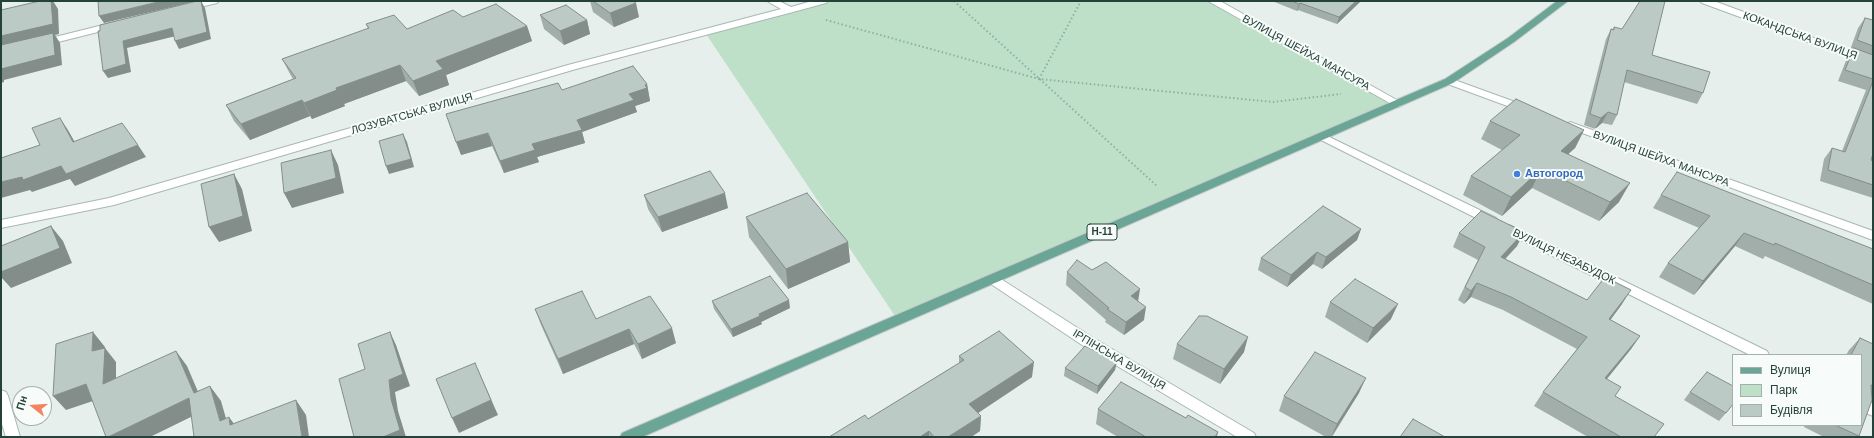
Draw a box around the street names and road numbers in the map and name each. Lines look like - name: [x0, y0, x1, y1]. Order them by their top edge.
- street label: КОКАНДСЬКА ВУЛИЦЯ: [1741, 9, 1859, 63]
- street label: ВУЛИЦЯ ШЕЙХА МАНСУРА: [1240, 12, 1372, 94]
- street label: ЛОЗУВАТСЬКА ВУЛИЦЯ: [350, 90, 474, 138]
- street label: ВУЛИЦЯ ШЕЙХА МАНСУРА: [1591, 128, 1731, 190]
- road number: Н-11: [1087, 224, 1117, 240]
- street label: ВУЛИЦЯ НЕЗАБУДОК: [1510, 226, 1618, 288]
- street label: ІРПІНСЬКА ВУЛИЦЯ: [1070, 327, 1168, 393]

